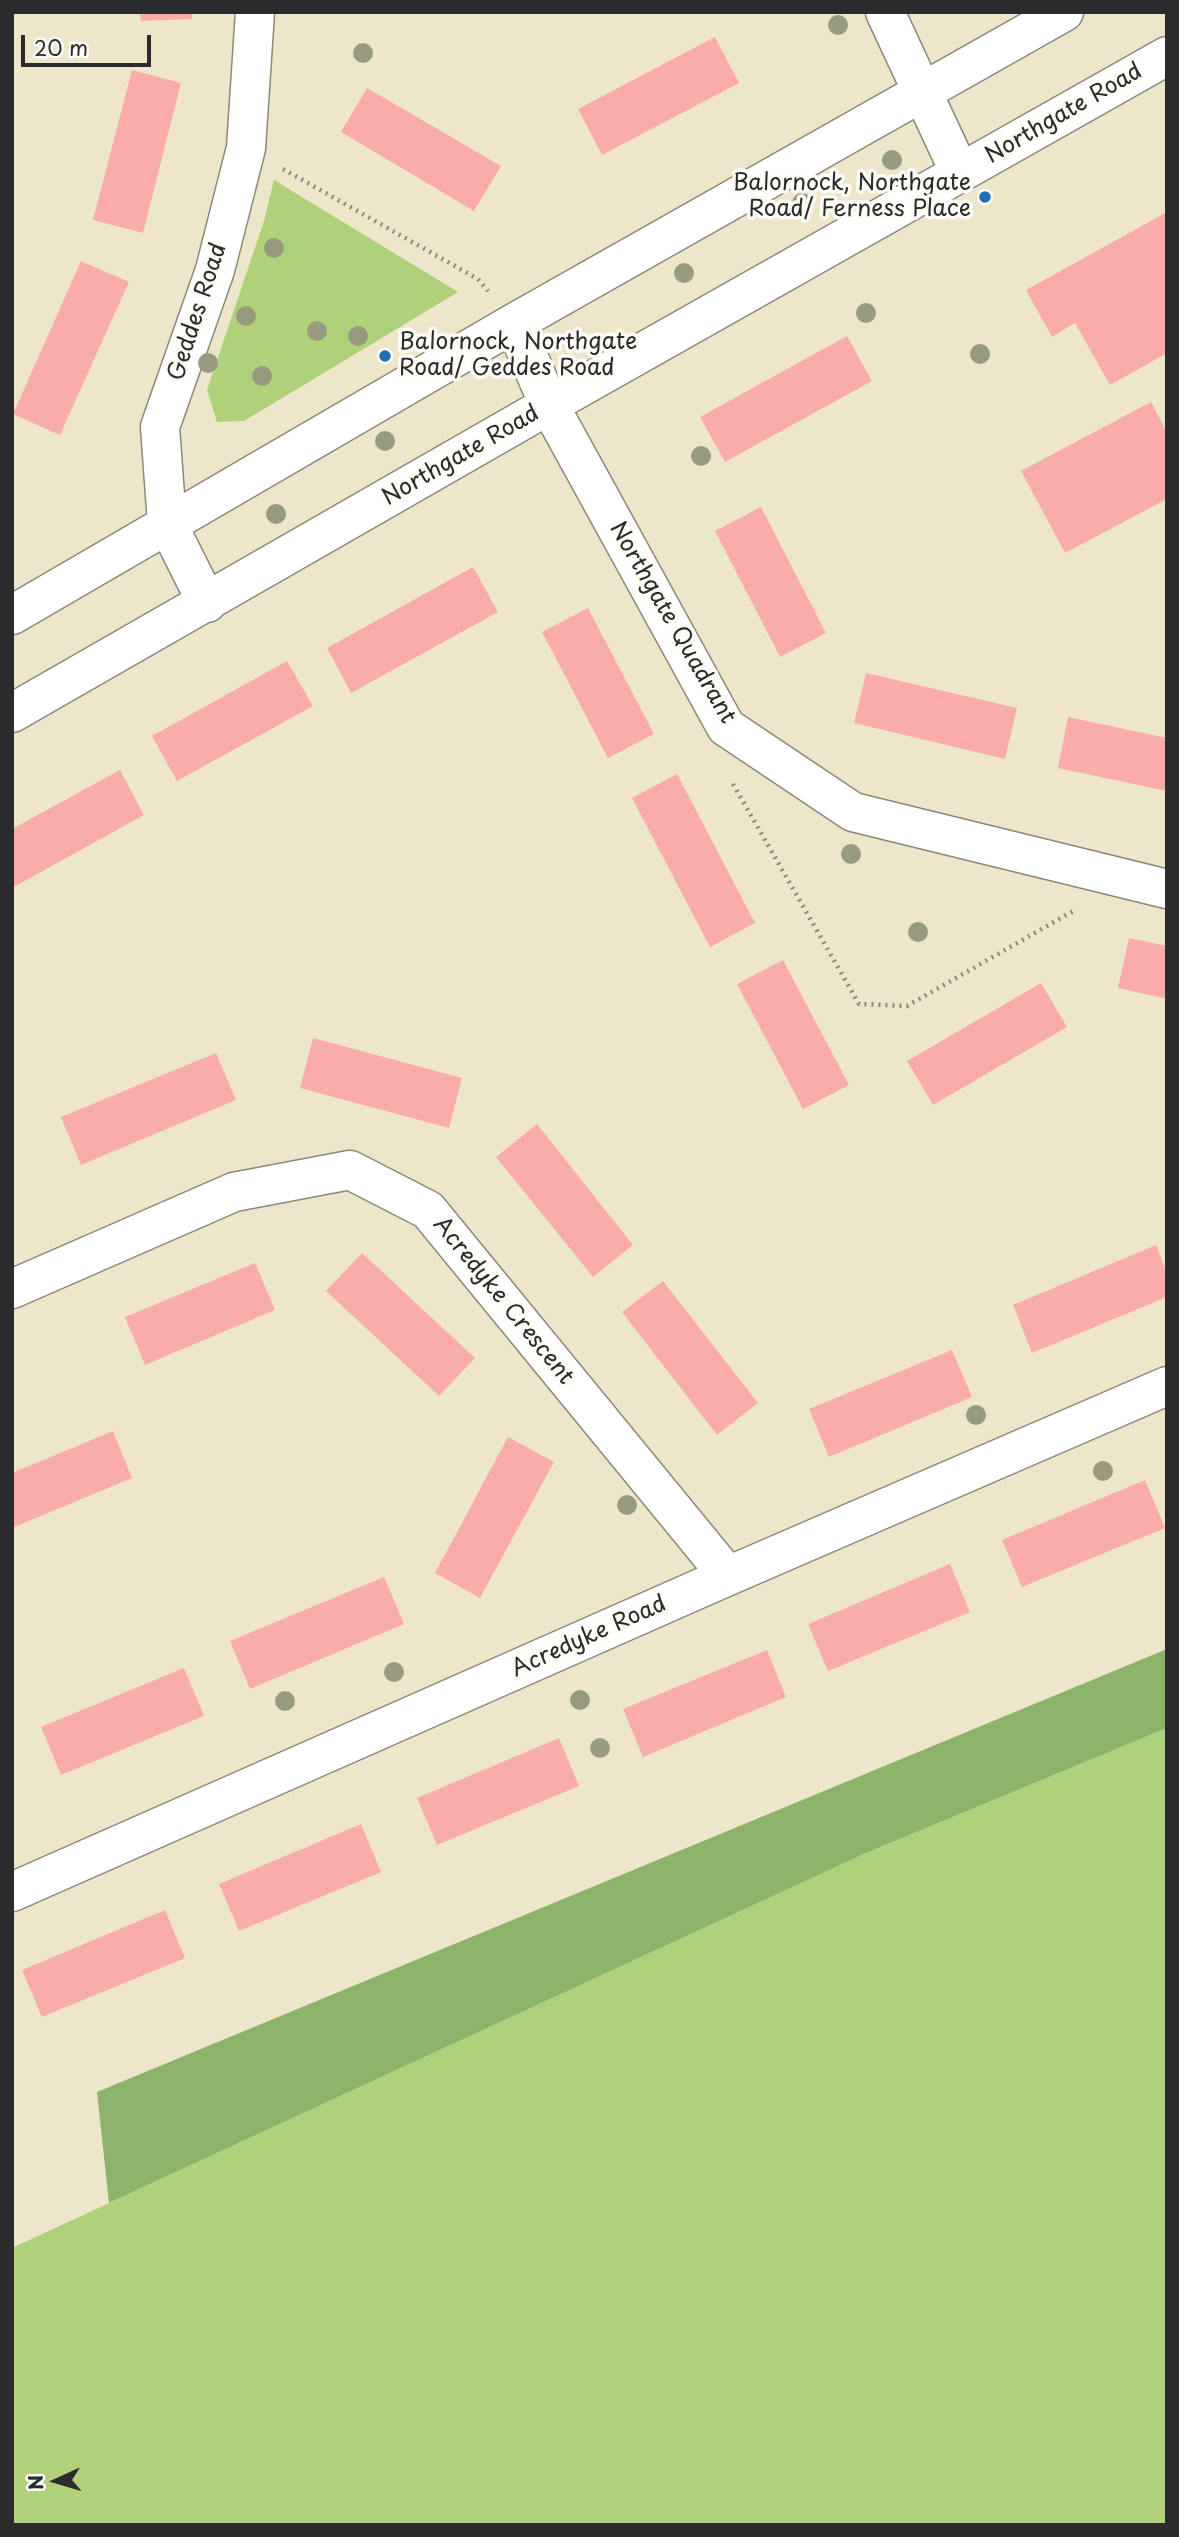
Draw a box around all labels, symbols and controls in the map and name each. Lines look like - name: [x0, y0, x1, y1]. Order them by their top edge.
- scale bar: [24, 21, 154, 65]
- text: 20 m: [34, 31, 88, 63]
- street label: Northgate Road: [981, 58, 1147, 170]
- place label: Balornock, Northgate Road/ Ferness Place: [733, 170, 971, 224]
- marker: Balornock, Northgate Road/ Ferness Place: [977, 189, 993, 205]
- street label: Geddes Road: [163, 240, 233, 384]
- place label: Balornock, Northgate Road/ Geddes Road: [399, 329, 637, 383]
- marker: Balornock, Northgate Road/ Geddes Road: [377, 348, 393, 364]
- street label: Northgate Road: [378, 400, 544, 512]
- street label: Northgate Quadrant: [603, 517, 741, 729]
- street label: Acredyke Crescent: [427, 1212, 579, 1390]
- street label: Acredyke Road: [507, 1591, 671, 1683]
- north arrow: [21, 2446, 91, 2516]
- text: N: [21, 2474, 50, 2491]

